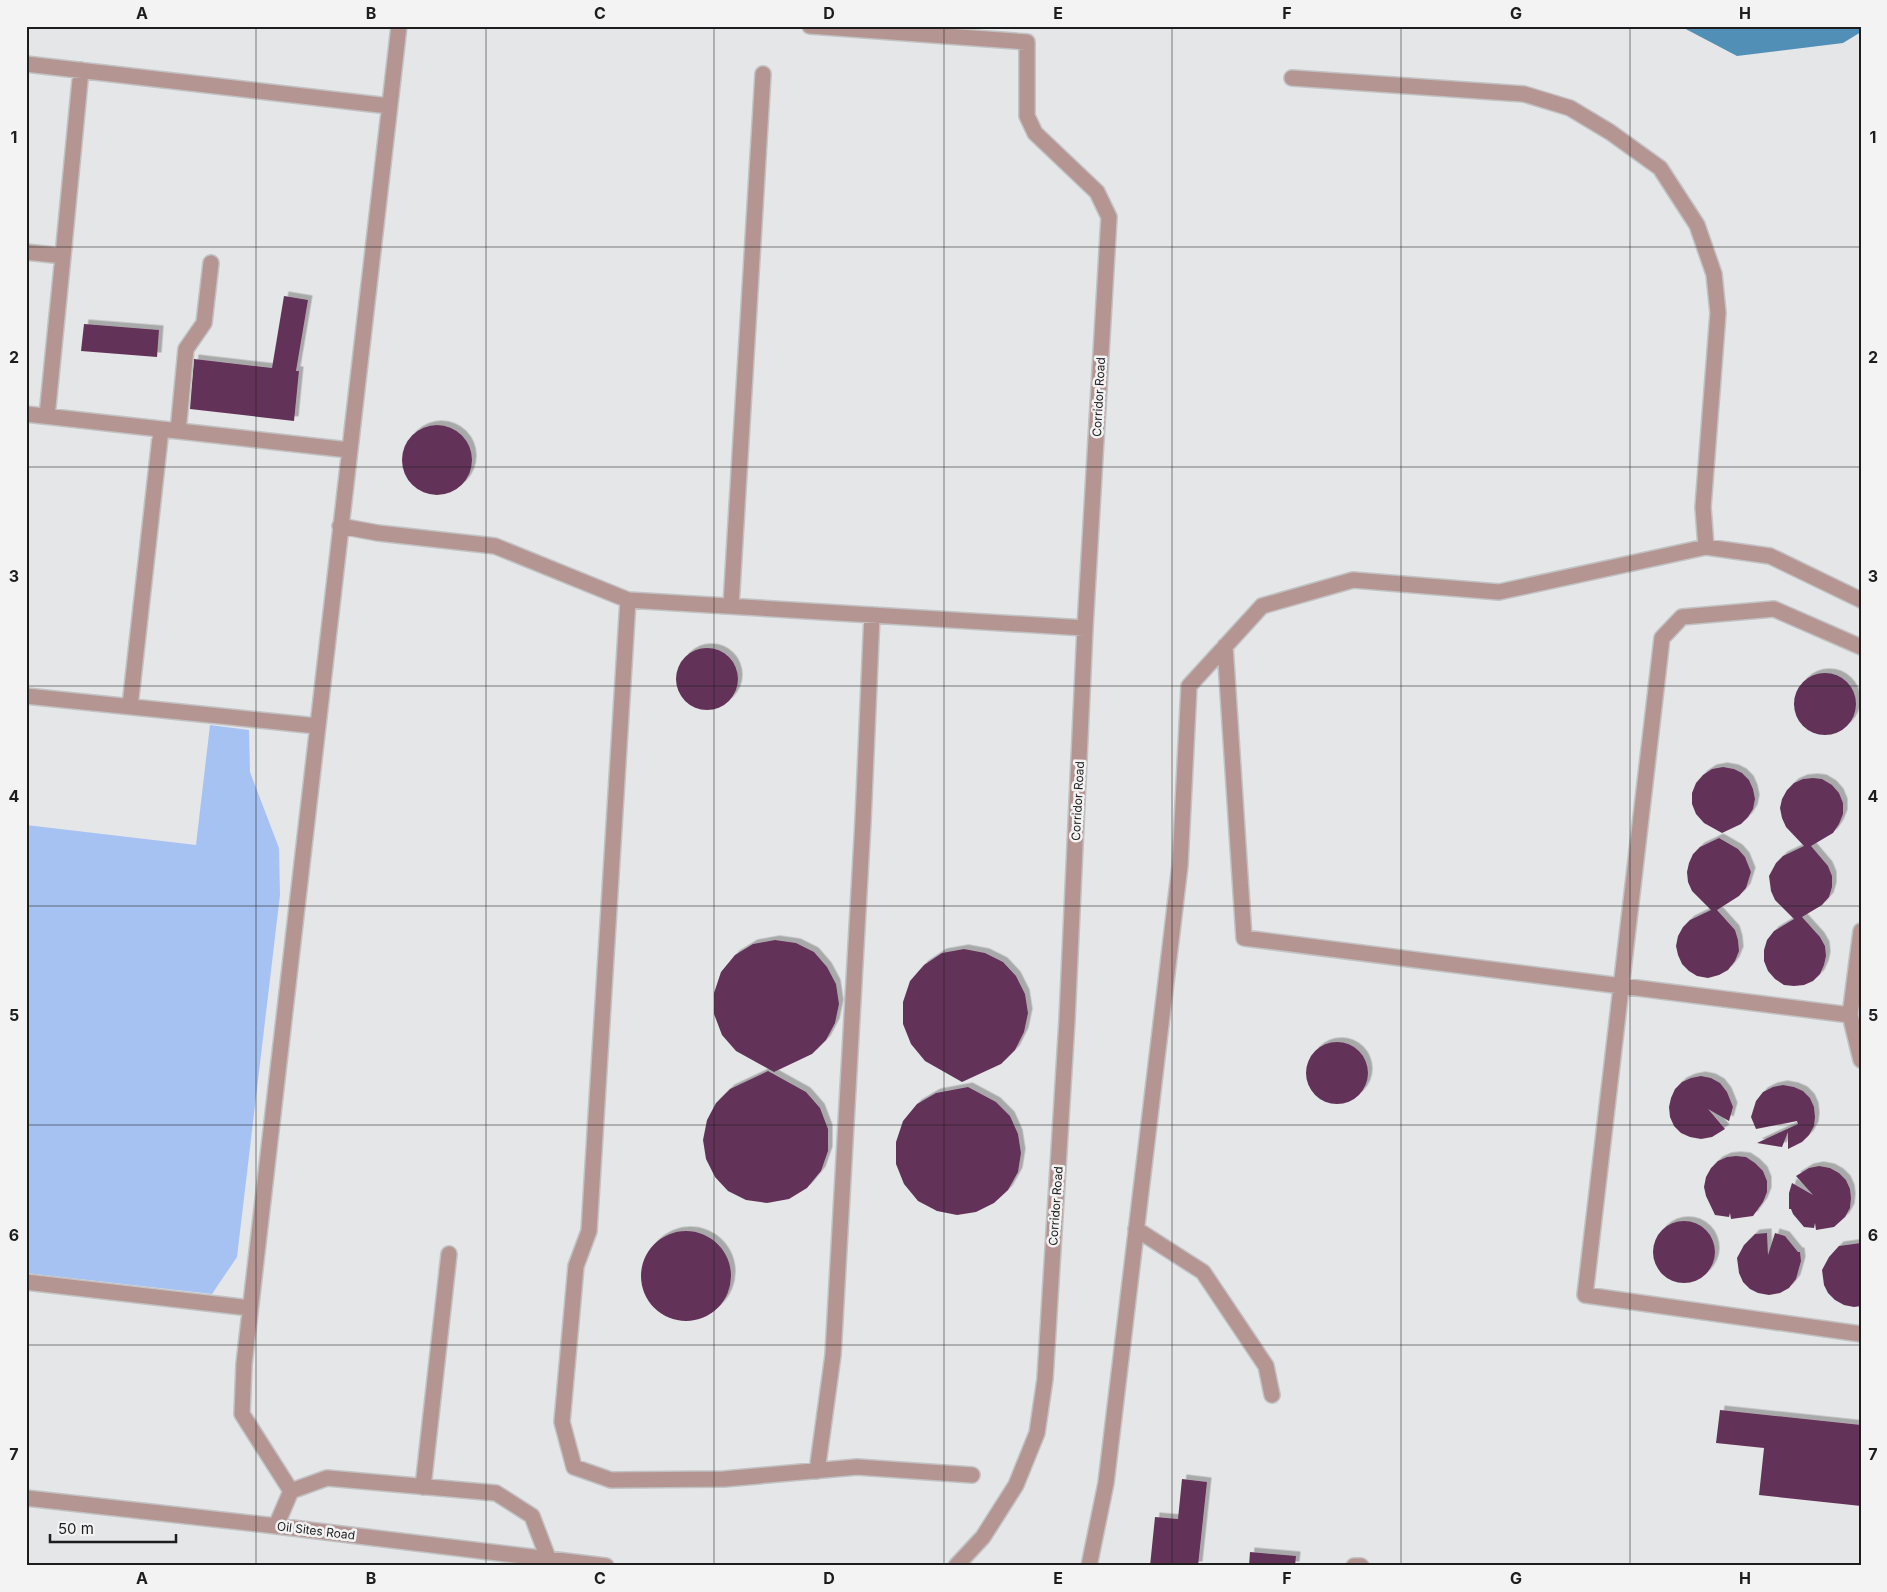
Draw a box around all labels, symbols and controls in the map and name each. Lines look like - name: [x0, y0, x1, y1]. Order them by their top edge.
- text: A: [136, 3, 148, 23]
- text: B: [366, 3, 376, 23]
- text: C: [594, 3, 606, 23]
- text: D: [823, 3, 835, 23]
- text: E: [1053, 3, 1063, 23]
- text: F: [1282, 3, 1292, 23]
- text: G: [1510, 3, 1522, 23]
- text: H: [1739, 3, 1751, 23]
- text: 1: [11, 127, 17, 147]
- text: 1: [1870, 127, 1876, 147]
- text: 2: [9, 347, 19, 367]
- text: 2: [1868, 347, 1878, 367]
- street label: Corridor Road: [1089, 357, 1108, 437]
- text: 3: [9, 566, 19, 586]
- text: 3: [1868, 566, 1878, 586]
- street label: Corridor Road: [1068, 761, 1087, 841]
- text: 4: [9, 786, 20, 806]
- text: 4: [1868, 786, 1879, 806]
- text: 5: [9, 1005, 19, 1025]
- text: 5: [1868, 1005, 1878, 1025]
- street label: Corridor Road: [1045, 1166, 1066, 1246]
- text: 6: [9, 1225, 19, 1245]
- text: 6: [1868, 1225, 1878, 1245]
- text: 7: [9, 1444, 19, 1464]
- text: 7: [1868, 1444, 1878, 1464]
- scale bar: [50, 1512, 176, 1544]
- street label: Oil Sites Road: [276, 1518, 356, 1543]
- text: 50 m: [58, 1519, 94, 1538]
- text: A: [136, 1568, 148, 1588]
- text: B: [366, 1568, 376, 1588]
- text: C: [594, 1568, 606, 1588]
- text: D: [823, 1568, 835, 1588]
- text: E: [1053, 1568, 1063, 1588]
- text: F: [1282, 1568, 1292, 1588]
- text: G: [1510, 1568, 1522, 1588]
- text: H: [1739, 1568, 1751, 1588]

